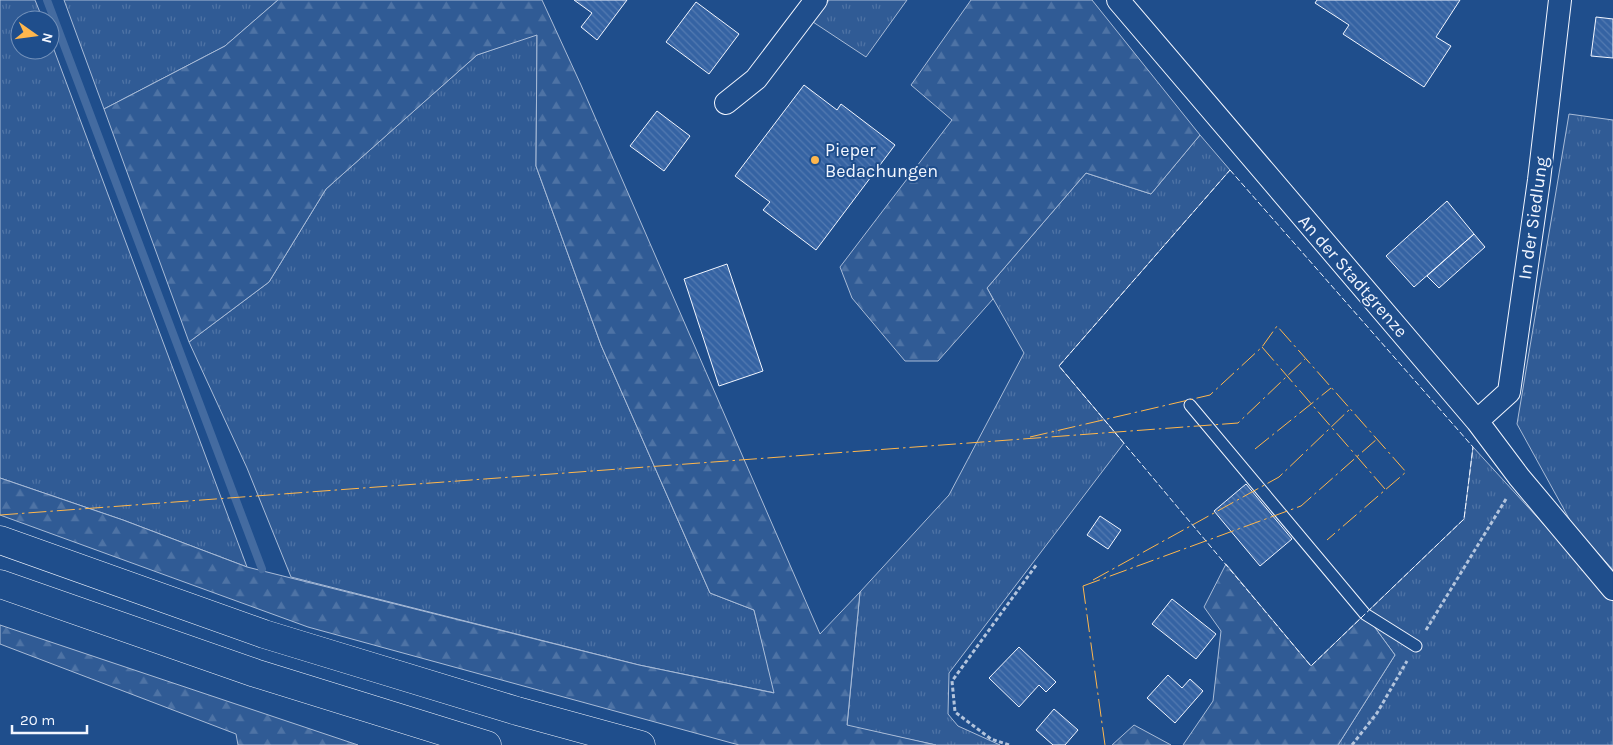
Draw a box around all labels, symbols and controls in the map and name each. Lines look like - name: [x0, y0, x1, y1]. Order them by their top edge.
- north arrow: [10, 10, 60, 60]
- text: N: [38, 31, 57, 45]
- place label: Pieper Bedachungen: [825, 139, 938, 182]
- marker: Pieper Bedachungen: [809, 154, 821, 166]
- street label: In der Siedlung: [1513, 155, 1553, 281]
- street label: An der Stadtgrenze: [1294, 210, 1412, 342]
- scale bar: [12, 702, 88, 734]
- text: 20 m: [20, 711, 55, 729]

